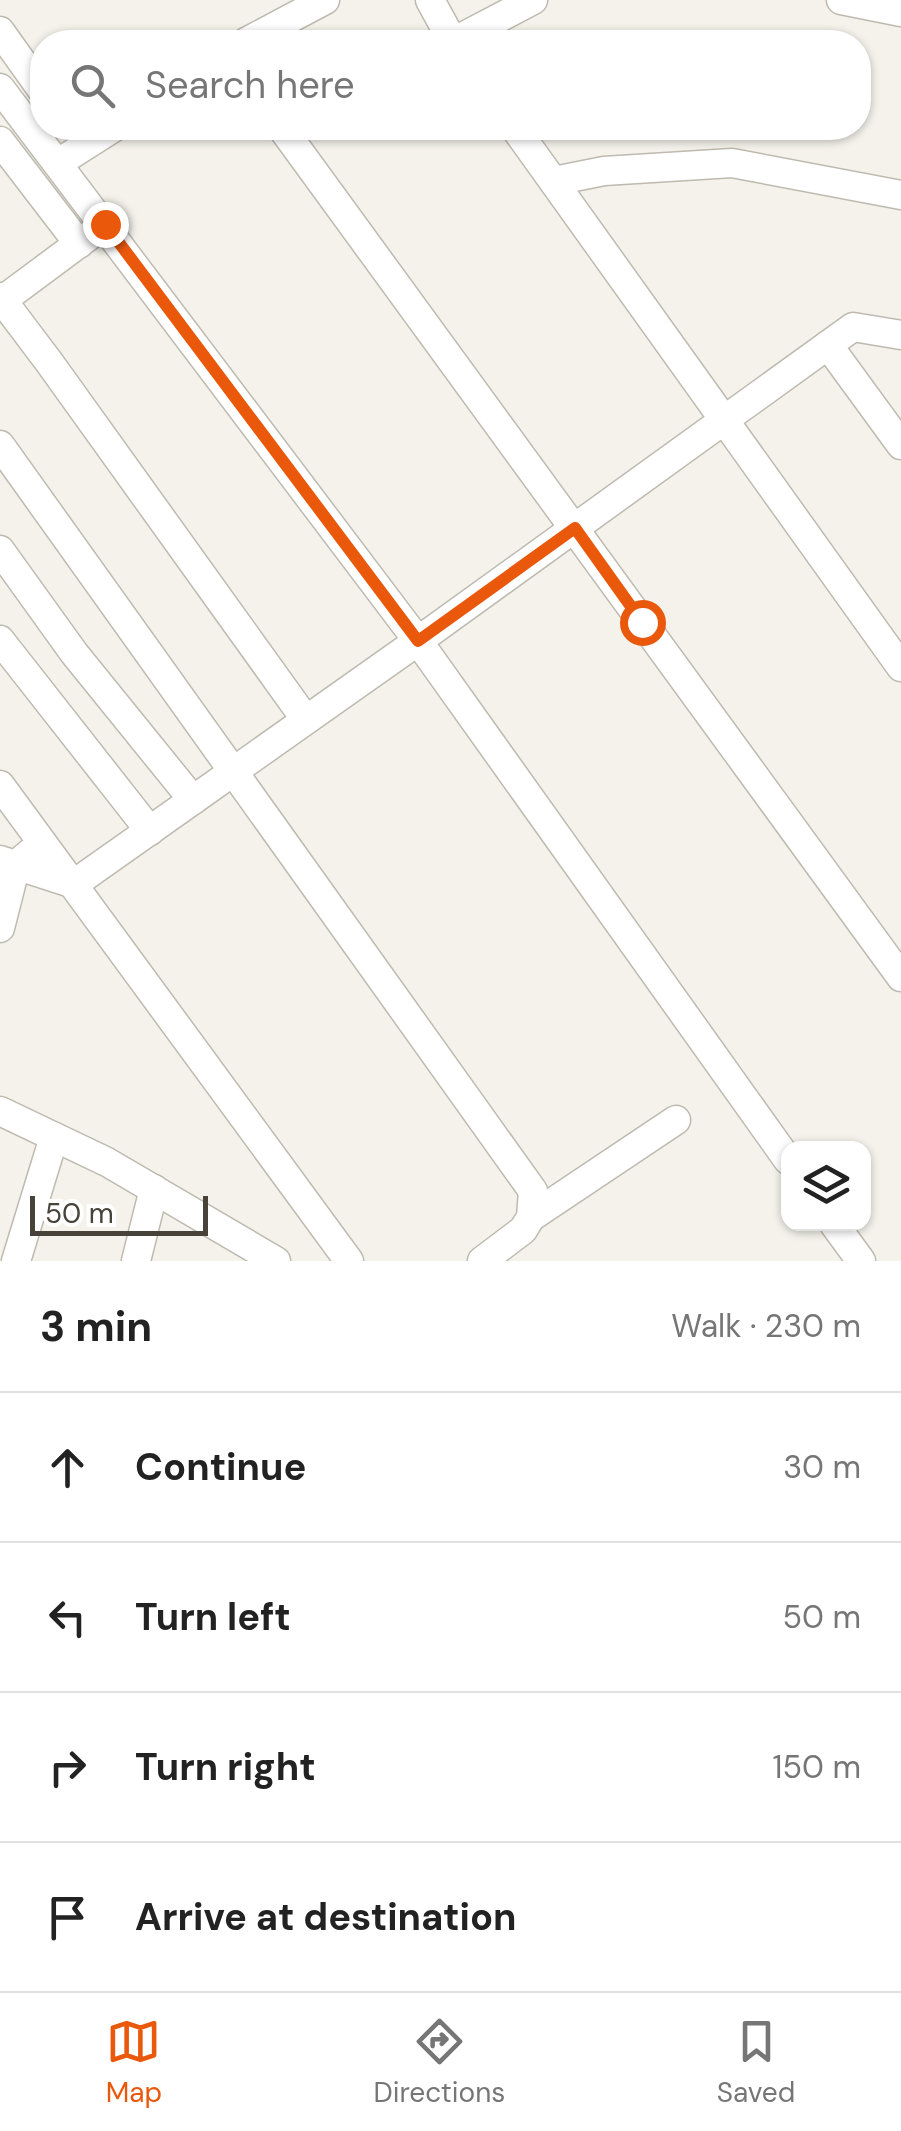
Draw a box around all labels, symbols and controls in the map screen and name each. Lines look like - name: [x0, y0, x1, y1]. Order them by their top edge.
- search box: [30, 30, 871, 140]
- icon: search: [65, 58, 120, 113]
- text: Search here: [145, 60, 355, 110]
- route end: [83, 202, 129, 248]
- route start: [620, 600, 666, 646]
- map controls: [781, 1141, 871, 1231]
- button: layers: [781, 1141, 871, 1231]
- scale bar: [30, 1191, 208, 1236]
- text: 50 m: [45, 1195, 114, 1232]
- text: 3 min: [40, 1299, 152, 1354]
- text: Walk · 230 m: [671, 1305, 861, 1347]
- icon: ahead: [40, 1440, 95, 1495]
- text: Continue: [135, 1442, 306, 1492]
- text: 30 m: [783, 1446, 861, 1488]
- icon: left: [40, 1590, 95, 1645]
- text: Turn left: [135, 1592, 291, 1642]
- text: 50 m: [783, 1596, 861, 1638]
- icon: right: [40, 1740, 95, 1795]
- text: Turn right: [135, 1742, 316, 1792]
- text: 150 m: [773, 1746, 861, 1788]
- icon: arrive: [40, 1890, 95, 1945]
- text: Arrive at destination: [135, 1892, 517, 1942]
- tab: Map: [106, 2014, 162, 2111]
- tab: Directions: [374, 2014, 505, 2111]
- tab: Saved: [717, 2014, 795, 2111]

